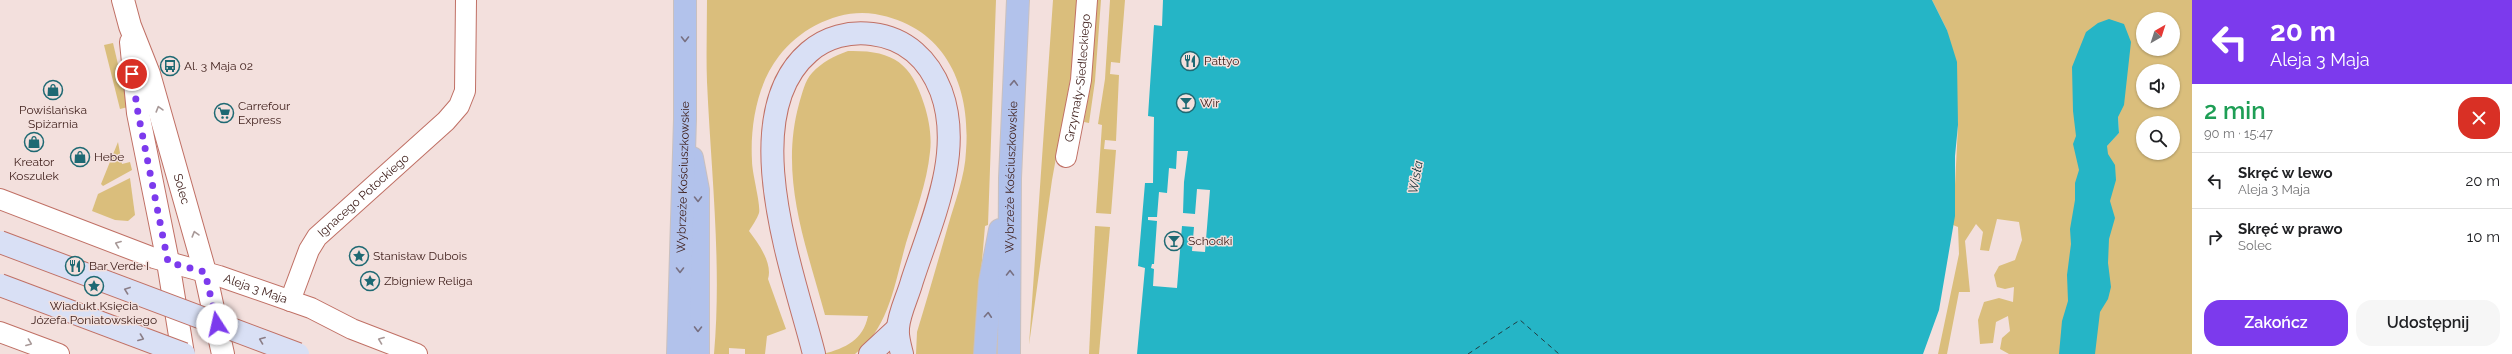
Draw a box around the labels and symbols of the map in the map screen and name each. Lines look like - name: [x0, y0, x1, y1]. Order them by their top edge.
- north arrow: [2136, 12, 2180, 56]
- street label: Grzymały-Siedleckiego: [1062, 13, 1093, 143]
- one-way arrow: [681, 36, 689, 42]
- restaurant icon: Pattyo: [1179, 50, 1201, 72]
- place label: Pattyo: [1204, 54, 1239, 68]
- bus stop icon: Al. 3 Maja 02: [159, 55, 181, 77]
- pin: [115, 57, 149, 91]
- place label: Al. 3 Maja 02: [184, 59, 253, 73]
- shop icon: Powiślańska Spiżarnia: [42, 79, 64, 101]
- one-way arrow: [1010, 80, 1019, 86]
- bar icon: Wir: [1175, 92, 1197, 114]
- place label: Wir: [1200, 96, 1220, 110]
- place label: Carrefour Express: [238, 99, 291, 127]
- street label: Wybrzeże Kościuszkowskie: [674, 101, 692, 253]
- street label: Wybrzeże Kościuszkowskie: [1003, 101, 1020, 253]
- supermarket icon: Carrefour Express: [213, 102, 235, 124]
- place label: Powiślańska Spiżarnia: [19, 103, 87, 131]
- one-way arrow: [155, 106, 164, 113]
- shop icon: Kreator Koszulek: [23, 131, 45, 153]
- shop icon: Hebe: [69, 146, 91, 168]
- place label: Hebe: [94, 150, 124, 164]
- street label: Ignacego Potockiego: [315, 151, 412, 240]
- place label: Kreator Koszulek: [9, 155, 60, 183]
- water label: Wisła: [1405, 159, 1426, 195]
- street label: Solec: [171, 172, 193, 206]
- one-way arrow: [694, 196, 702, 202]
- bar icon: Schodki: [1163, 230, 1185, 252]
- one-way arrow: [191, 231, 200, 238]
- place label: Schodki: [1188, 234, 1232, 248]
- one-way arrow: [115, 241, 122, 249]
- place icon: Stanisław Dubois: [348, 245, 370, 267]
- place label: Stanisław Dubois: [373, 249, 467, 263]
- restaurant icon: Bar Verde I: [64, 255, 86, 277]
- place label: Bar Verde I: [89, 259, 149, 273]
- one-way arrow: [676, 267, 684, 273]
- place icon: Zbigniew Religa: [359, 270, 381, 292]
- one-way arrow: [1006, 270, 1014, 276]
- street label: Aleja 3 Maja: [222, 271, 289, 306]
- place label: Zbigniew Religa: [384, 274, 472, 288]
- place icon: Wiadukt Księcia Józefa Poniatowskiego: [83, 275, 105, 297]
- one-way arrow: [123, 286, 130, 295]
- place label: Wiadukt Księcia Józefa Poniatowskiego: [31, 299, 157, 327]
- position arrow: [196, 303, 238, 345]
- one-way arrow: [983, 312, 992, 318]
- one-way arrow: [694, 326, 703, 332]
- one-way arrow: [138, 333, 145, 342]
- one-way arrow: [258, 336, 265, 345]
- one-way arrow: [377, 337, 384, 345]
- one-way arrow: [26, 339, 33, 347]

